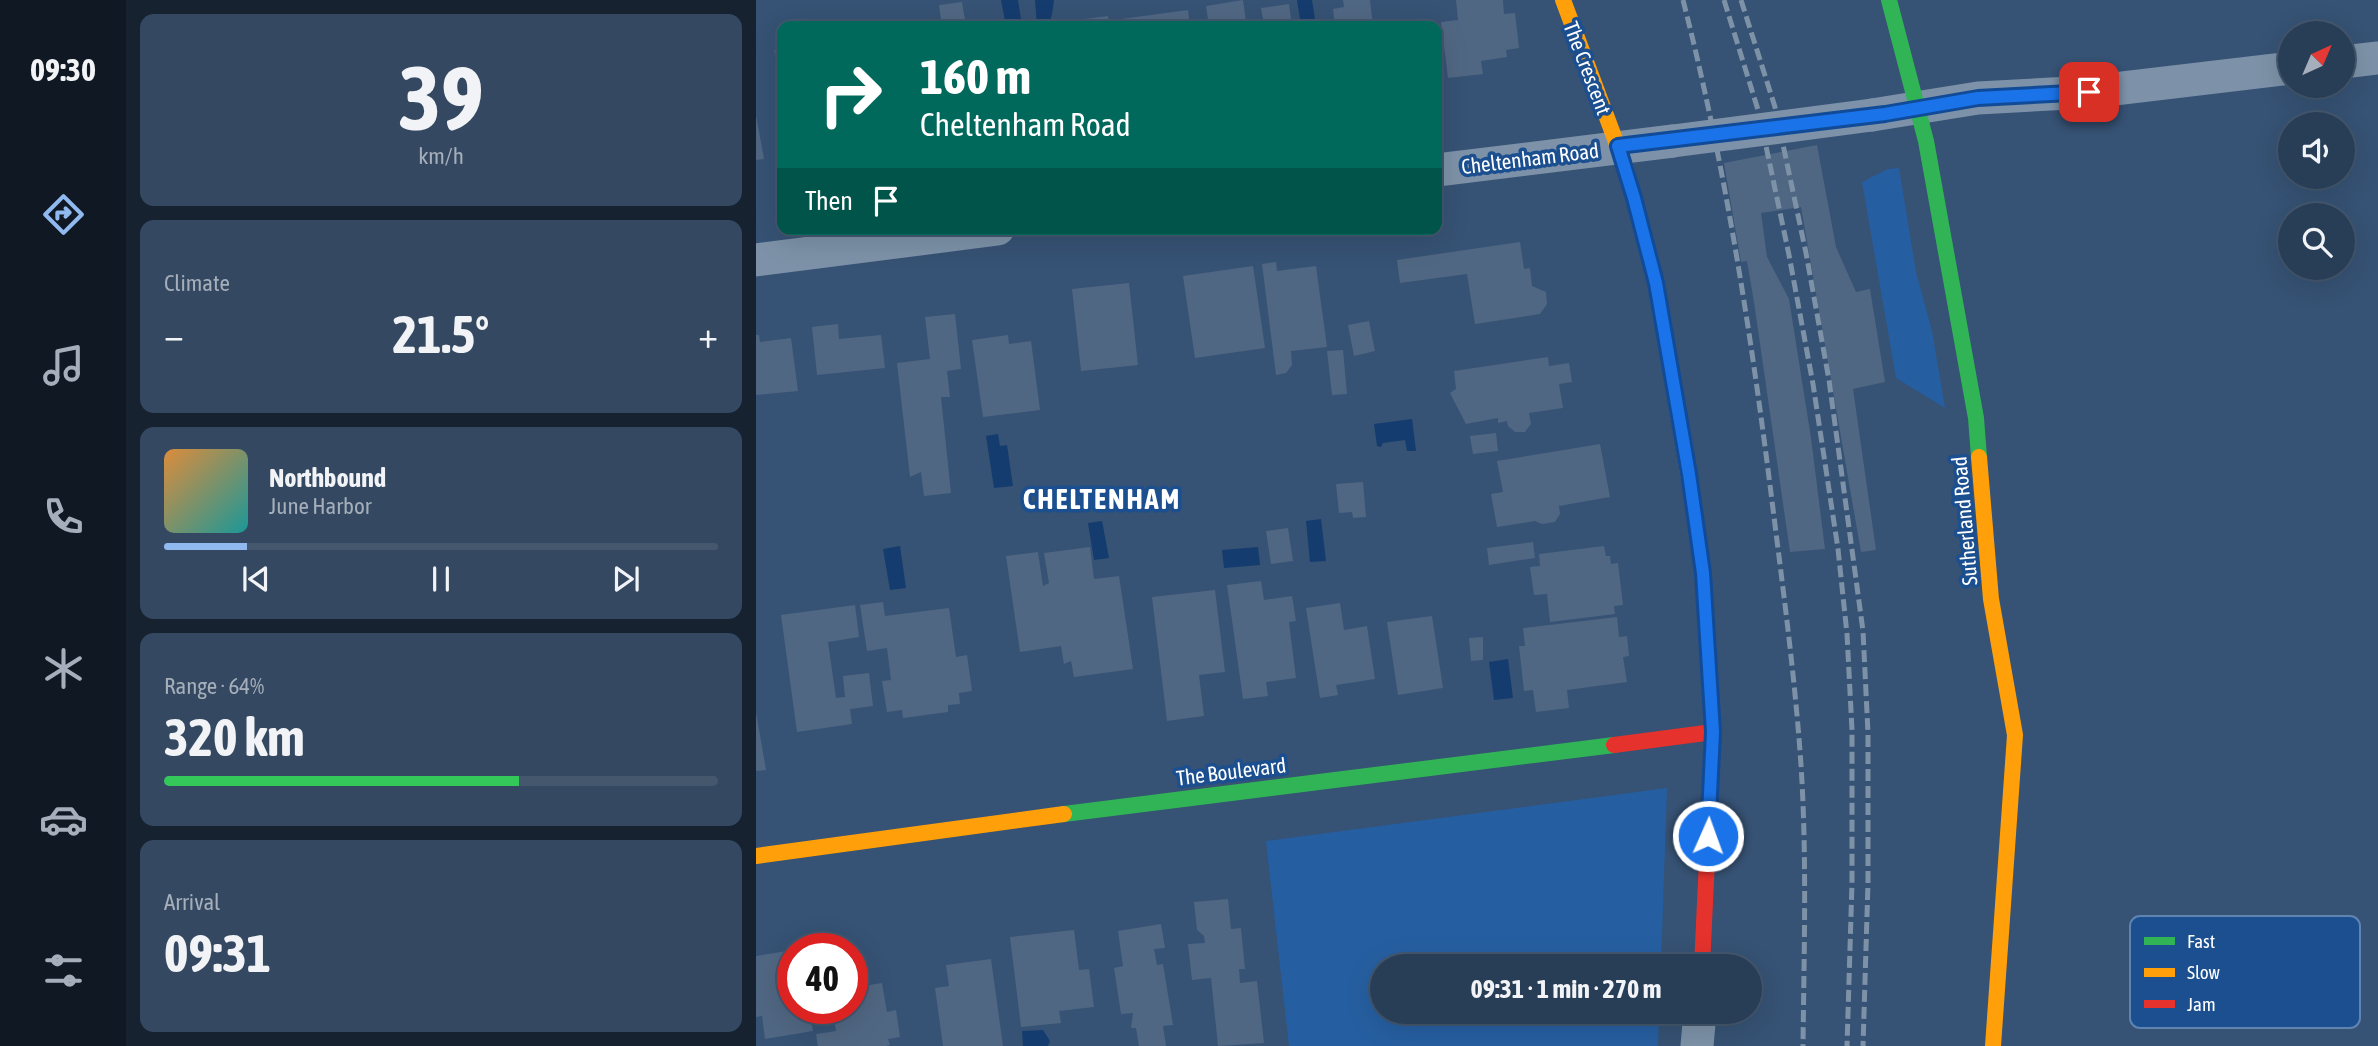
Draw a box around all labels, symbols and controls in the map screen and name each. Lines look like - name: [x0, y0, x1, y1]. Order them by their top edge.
- street label: The Crescent: [1559, 18, 1617, 118]
- north arrow: [2278, 21, 2356, 98]
- map controls: [2278, 21, 2355, 280]
- text: 39: [398, 45, 484, 149]
- text: 160 m: [920, 48, 1031, 104]
- icon: right: [805, 49, 896, 140]
- text: 09:30: [30, 51, 96, 88]
- pin: [2059, 62, 2119, 122]
- icon: arrive: [2070, 73, 2108, 111]
- text: Cheltenham Road: [920, 106, 1131, 143]
- button: sound: [2278, 112, 2355, 189]
- street label: Cheltenham Road: [1460, 138, 1600, 178]
- text: km/h: [418, 143, 464, 169]
- icon: arrive: [867, 182, 905, 220]
- text: Then: [805, 186, 853, 216]
- icon: directions: [39, 190, 88, 239]
- button: search: [2278, 203, 2355, 280]
- text: Climate: [164, 270, 230, 296]
- text: 21.5°: [393, 304, 489, 364]
- text: −: [164, 313, 184, 356]
- text: +: [698, 313, 718, 356]
- icon: music: [39, 341, 88, 390]
- street label: Sutherland Road: [1946, 456, 1982, 586]
- text: Northbound: [269, 463, 386, 493]
- district label: CHELTENHAM: [1023, 483, 1181, 515]
- icon: phone: [39, 492, 88, 541]
- text: June Harbor: [269, 493, 372, 519]
- icon: previous: [237, 560, 275, 598]
- icon: pause: [422, 560, 460, 598]
- icon: next: [607, 560, 645, 598]
- icon: climate: [39, 644, 88, 693]
- text: Range · 64%: [164, 673, 264, 699]
- text: 320 km: [164, 707, 305, 767]
- street label: The Boulevard: [1175, 752, 1287, 790]
- icon: car: [39, 795, 88, 844]
- position arrow: [1671, 799, 1745, 873]
- text: Arrival: [164, 889, 220, 915]
- legend: [2130, 916, 2360, 1028]
- text: 09:31: [164, 923, 271, 983]
- text: Fast: [2187, 930, 2215, 952]
- speed limit sign: 40: [777, 933, 868, 1024]
- icon: filters: [39, 946, 88, 995]
- text: Slow: [2187, 961, 2221, 983]
- text: 09:31 · 1 min · 270 m: [1471, 974, 1661, 1004]
- text: Jam: [2187, 993, 2216, 1015]

